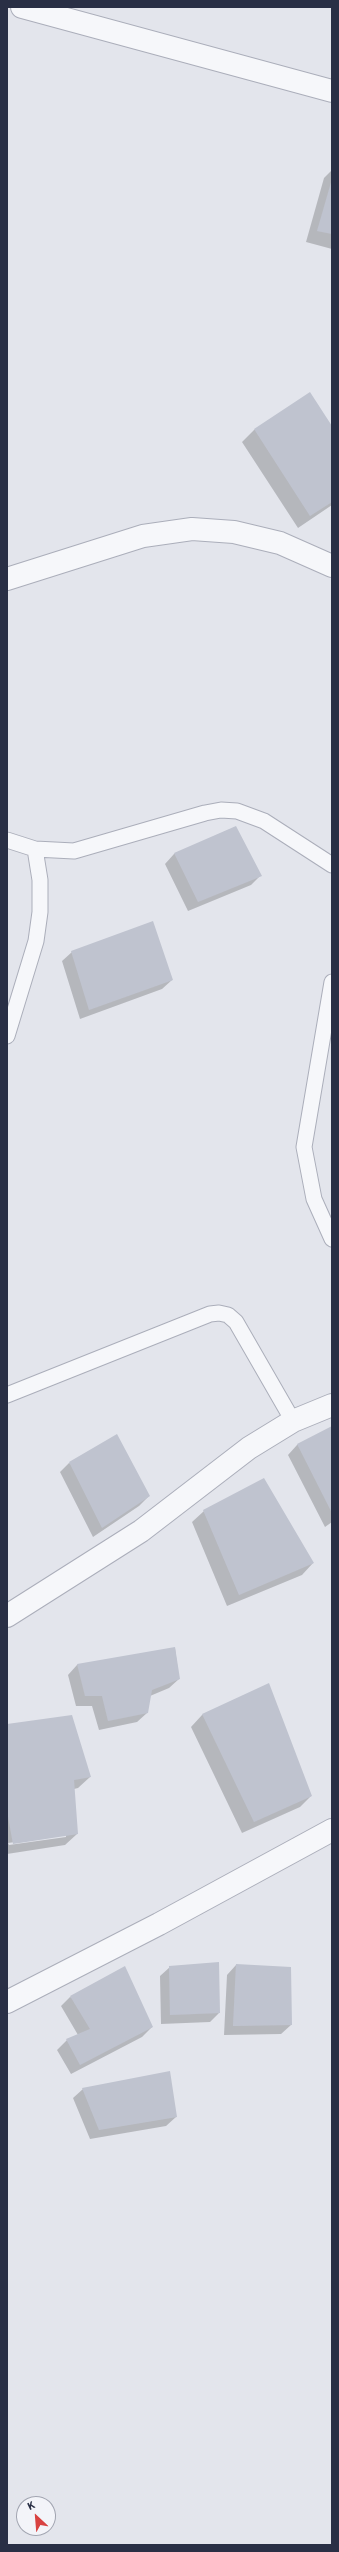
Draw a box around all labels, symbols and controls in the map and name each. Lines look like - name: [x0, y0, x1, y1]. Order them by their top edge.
- north arrow: [16, 2496, 56, 2536]
- text: K: [25, 2497, 37, 2514]

